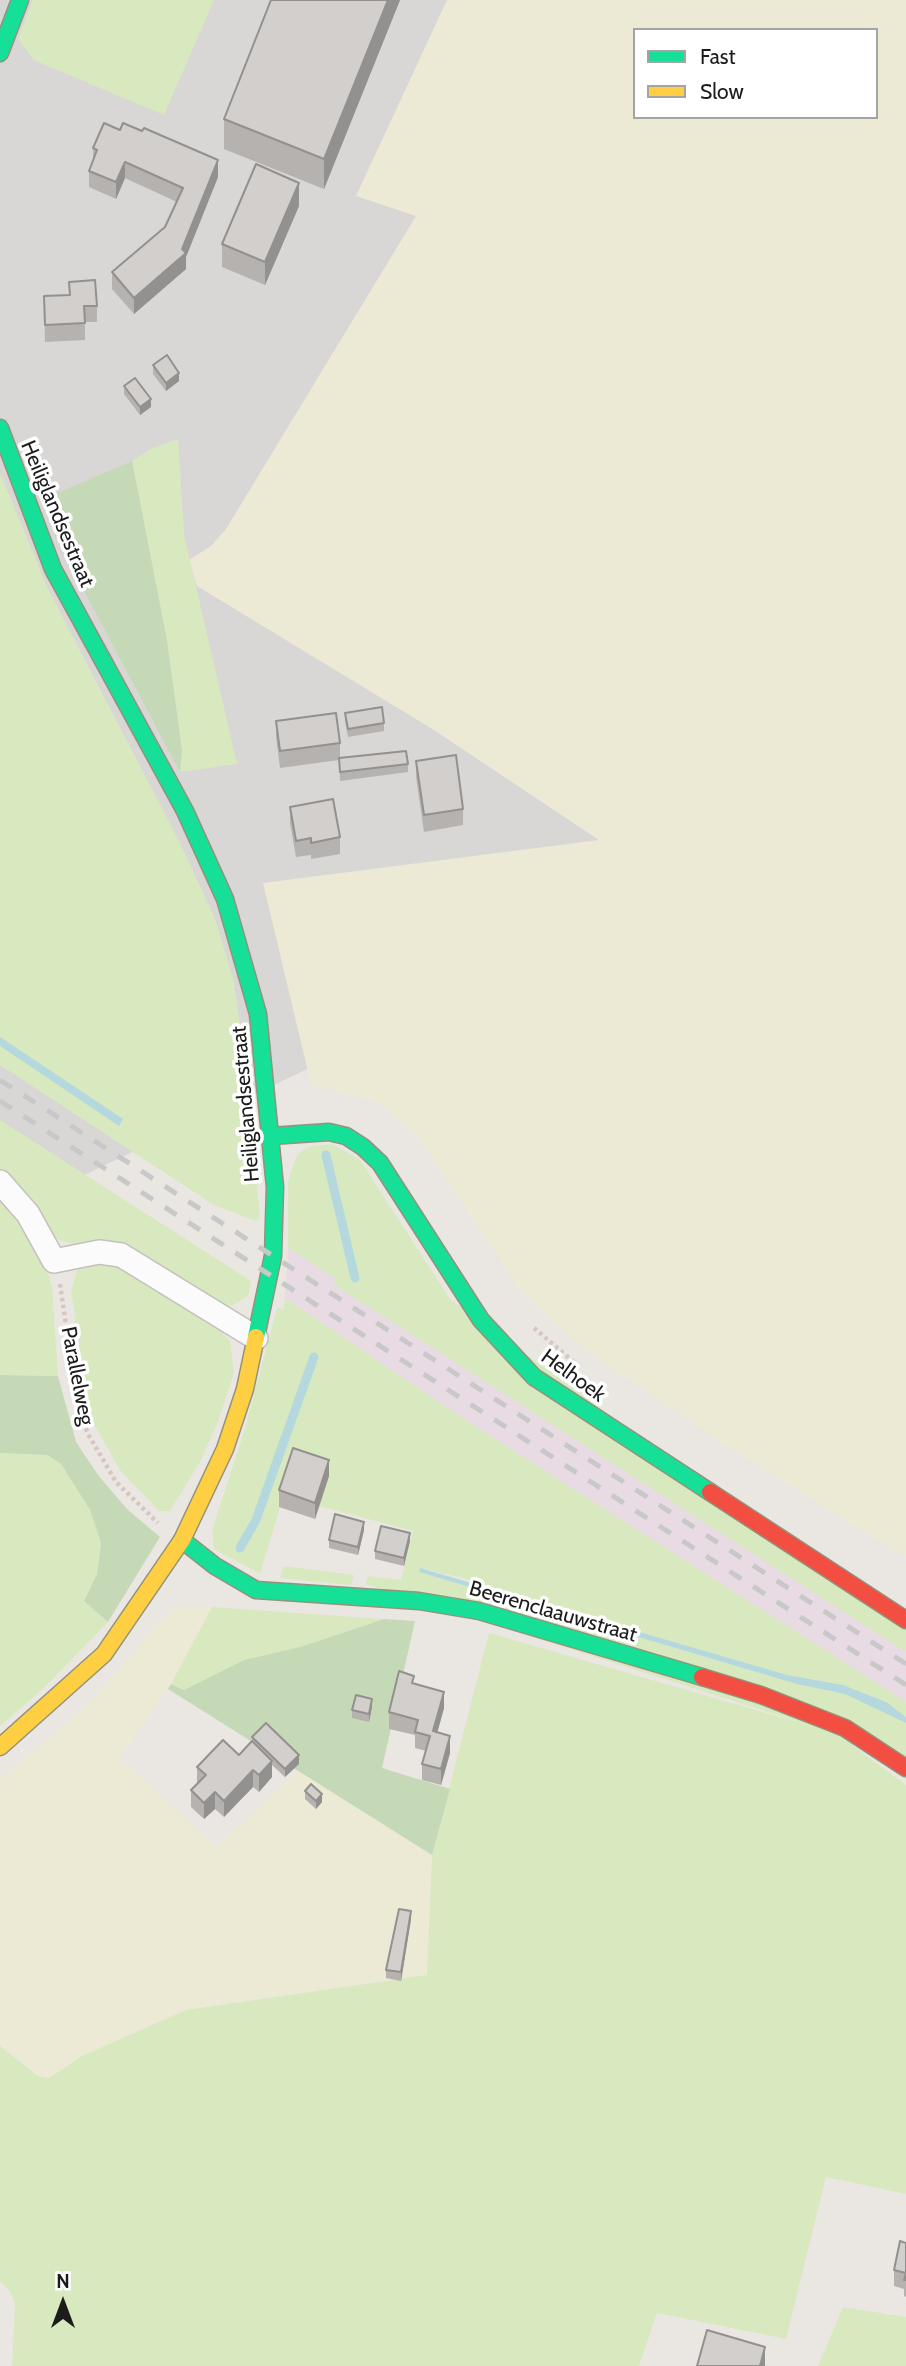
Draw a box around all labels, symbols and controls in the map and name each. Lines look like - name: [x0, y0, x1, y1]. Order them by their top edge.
- legend: [633, 28, 878, 119]
- text: Fast: [700, 44, 736, 69]
- text: Slow: [700, 79, 744, 104]
- street label: Heiliglandsestraat: [15, 437, 99, 591]
- street label: Heiliglandsestraat: [227, 1025, 265, 1183]
- street label: Parallelweg: [55, 1324, 99, 1428]
- street label: Helhoek: [536, 1344, 610, 1408]
- street label: Beerenclaauwstraat: [466, 1576, 640, 1648]
- north arrow: [28, 2268, 98, 2338]
- text: N: [56, 2270, 70, 2293]

